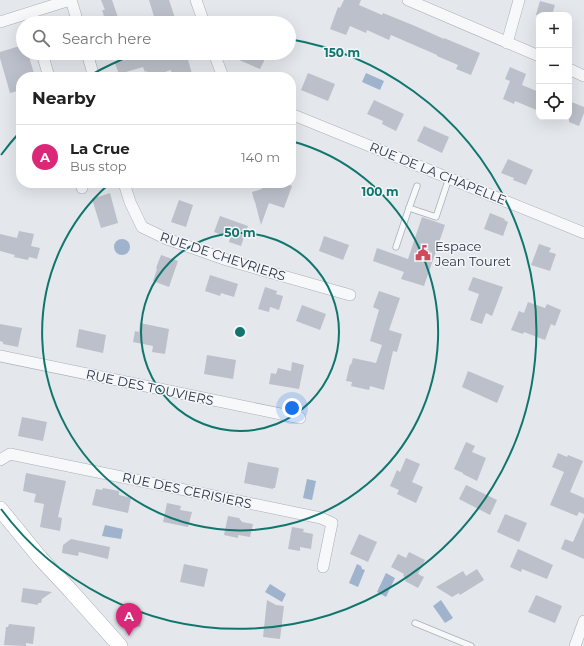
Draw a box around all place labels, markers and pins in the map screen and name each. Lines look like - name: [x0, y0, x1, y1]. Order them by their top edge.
- place label: Espace Jean Touret: [434, 238, 511, 269]
- public building icon: Espace Jean Touret: [414, 244, 432, 262]
- centre of rings: [233, 325, 247, 339]
- pin: A: [116, 603, 142, 636]

